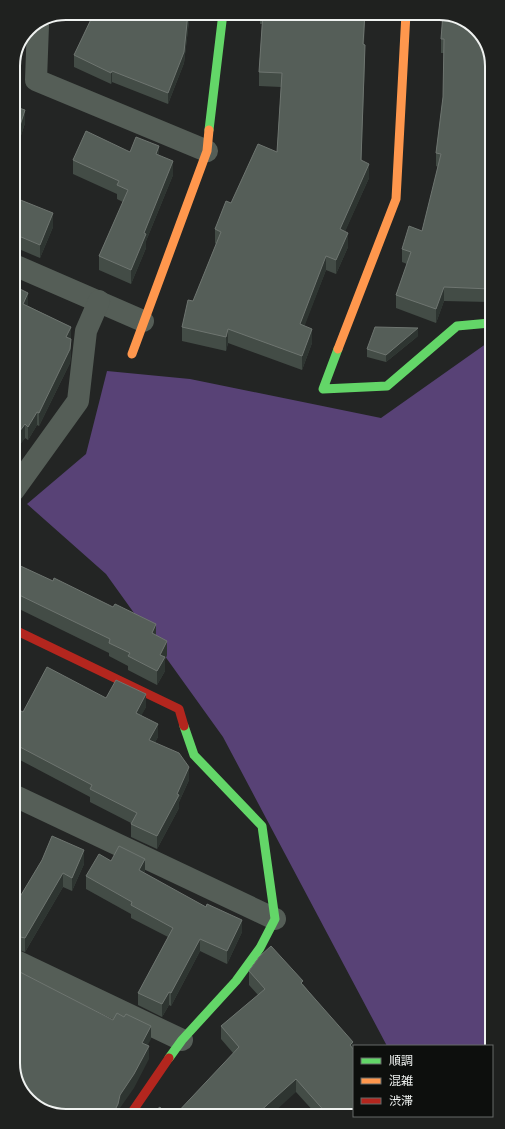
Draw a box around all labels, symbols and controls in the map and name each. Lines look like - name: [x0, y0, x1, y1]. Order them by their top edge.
- legend: [353, 1045, 493, 1117]
- text: 順調: [389, 1054, 413, 1068]
- text: 混雑: [389, 1074, 413, 1088]
- text: 渋滞: [389, 1094, 413, 1108]

